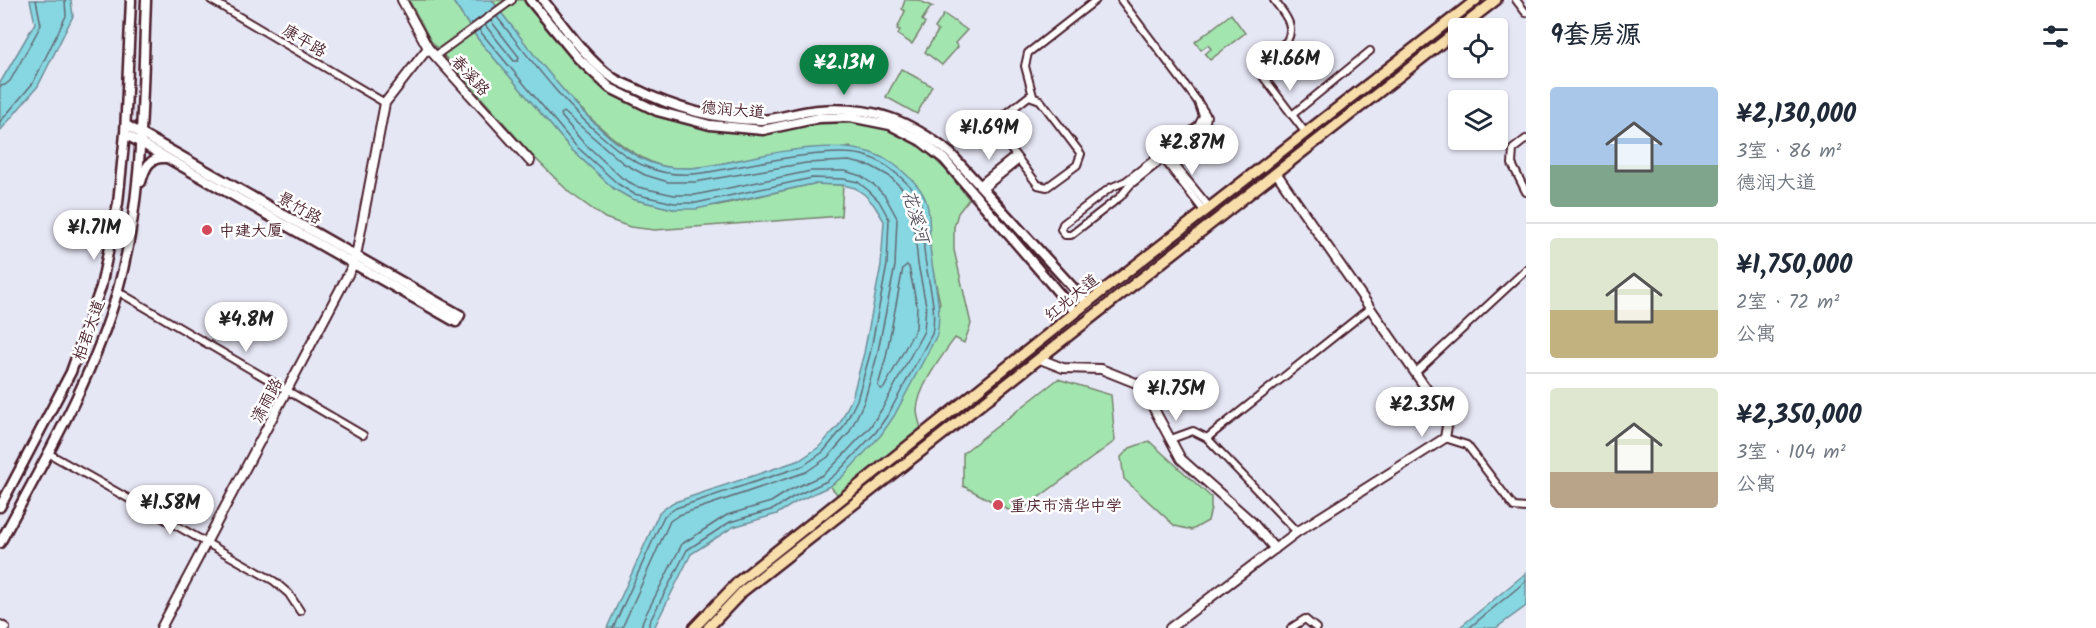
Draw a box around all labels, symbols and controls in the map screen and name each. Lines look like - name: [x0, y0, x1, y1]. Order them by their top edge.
- text: 9套房源: [1550, 15, 1641, 57]
- street label: 康平路: [277, 18, 331, 64]
- map controls: [1448, 18, 1508, 150]
- button: locate: [1448, 18, 1508, 78]
- icon: filters: [2039, 20, 2072, 53]
- pin: ¥1.66M: [1241, 41, 1339, 92]
- text: ¥1.66M: [1260, 44, 1320, 76]
- pin: ¥2.13M: [795, 45, 893, 96]
- text: ¥2.13M: [814, 48, 874, 80]
- street label: 春溪路: [445, 50, 495, 102]
- button: layers: [1448, 90, 1508, 150]
- text: ¥2,130,000: [1736, 94, 1856, 136]
- street label: 德润大道: [700, 95, 766, 126]
- pin: ¥1.69M: [940, 110, 1038, 161]
- icon: home: [1598, 111, 1670, 183]
- text: ¥1.69M: [959, 113, 1019, 145]
- pin: ¥2.87M: [1143, 125, 1241, 176]
- text: ¥2.87M: [1159, 128, 1225, 160]
- text: 3室 · 86 m²: [1736, 136, 1841, 168]
- text: 德润大道: [1736, 168, 1816, 200]
- street label: 景竹路: [272, 185, 326, 231]
- water label: 花溪河: [893, 186, 937, 249]
- pin: ¥1.71M: [45, 210, 143, 261]
- text: ¥1.71M: [67, 213, 121, 245]
- place label: 中建大厦: [219, 219, 283, 244]
- marker: 中建大厦: [200, 223, 214, 237]
- text: ¥1,750,000: [1736, 245, 1852, 287]
- icon: home: [1598, 262, 1670, 334]
- street label: 红光大道: [1039, 268, 1105, 328]
- text: 2室 · 72 m²: [1736, 287, 1839, 319]
- street label: 柏君大道: [67, 296, 112, 365]
- pin: ¥4.8M: [204, 302, 288, 353]
- text: ¥4.8M: [219, 305, 273, 337]
- text: 公寓: [1736, 319, 1776, 351]
- pin: ¥1.75M: [1127, 371, 1225, 422]
- street label: 潇雨路: [245, 374, 290, 428]
- text: ¥1.75M: [1147, 374, 1205, 406]
- pin: ¥2.35M: [1373, 387, 1471, 438]
- text: ¥2.35M: [1390, 390, 1454, 422]
- text: ¥2,350,000: [1736, 395, 1862, 437]
- icon: home: [1598, 412, 1670, 484]
- text: 3室 · 104 m²: [1736, 437, 1846, 469]
- text: 公寓: [1736, 469, 1776, 501]
- pin: ¥1.58M: [121, 485, 219, 536]
- text: ¥1.58M: [140, 488, 200, 520]
- place label: 重庆市清华中学: [1010, 494, 1122, 519]
- marker: 重庆市清华中学: [991, 498, 1005, 512]

